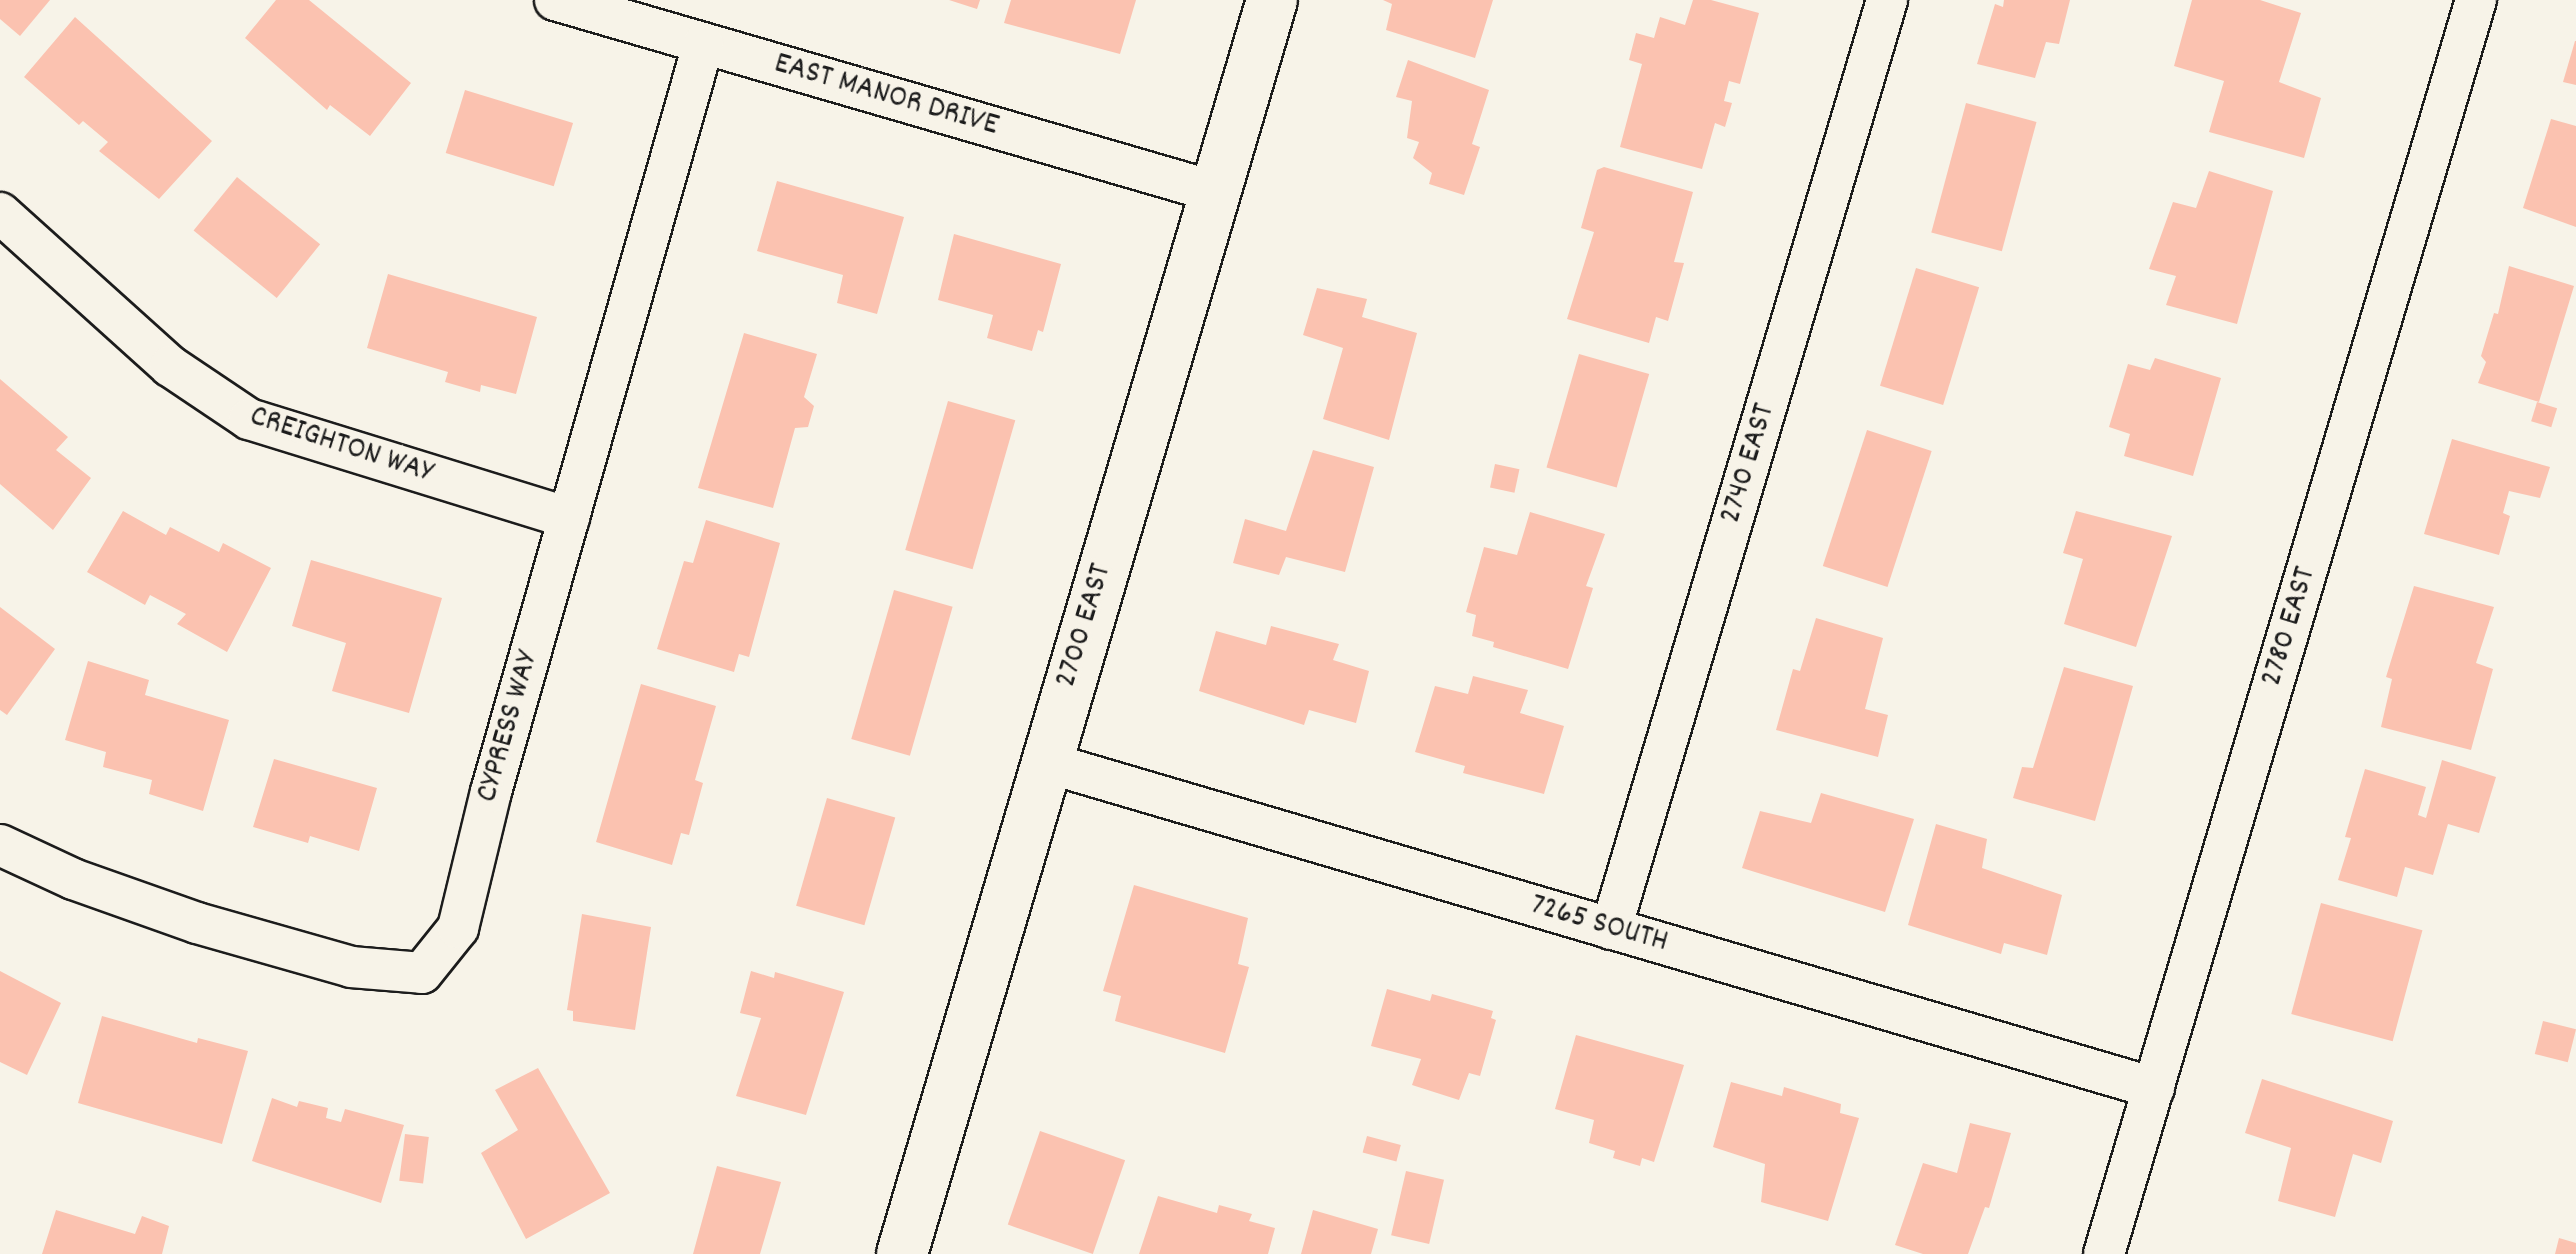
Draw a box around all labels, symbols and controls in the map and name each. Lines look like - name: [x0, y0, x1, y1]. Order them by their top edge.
- street label: EAST MANOR DRIVE: [769, 46, 1003, 146]
- street label: CREIGHTON WAY: [245, 398, 437, 494]
- street label: 2740 EAST: [1713, 399, 1785, 529]
- street label: 2700 EAST: [1048, 559, 1122, 693]
- street label: 2780 EAST: [2254, 563, 2326, 691]
- street label: CYPRESS WAY: [469, 647, 549, 807]
- street label: 7265 SOUTH: [1526, 887, 1672, 963]

